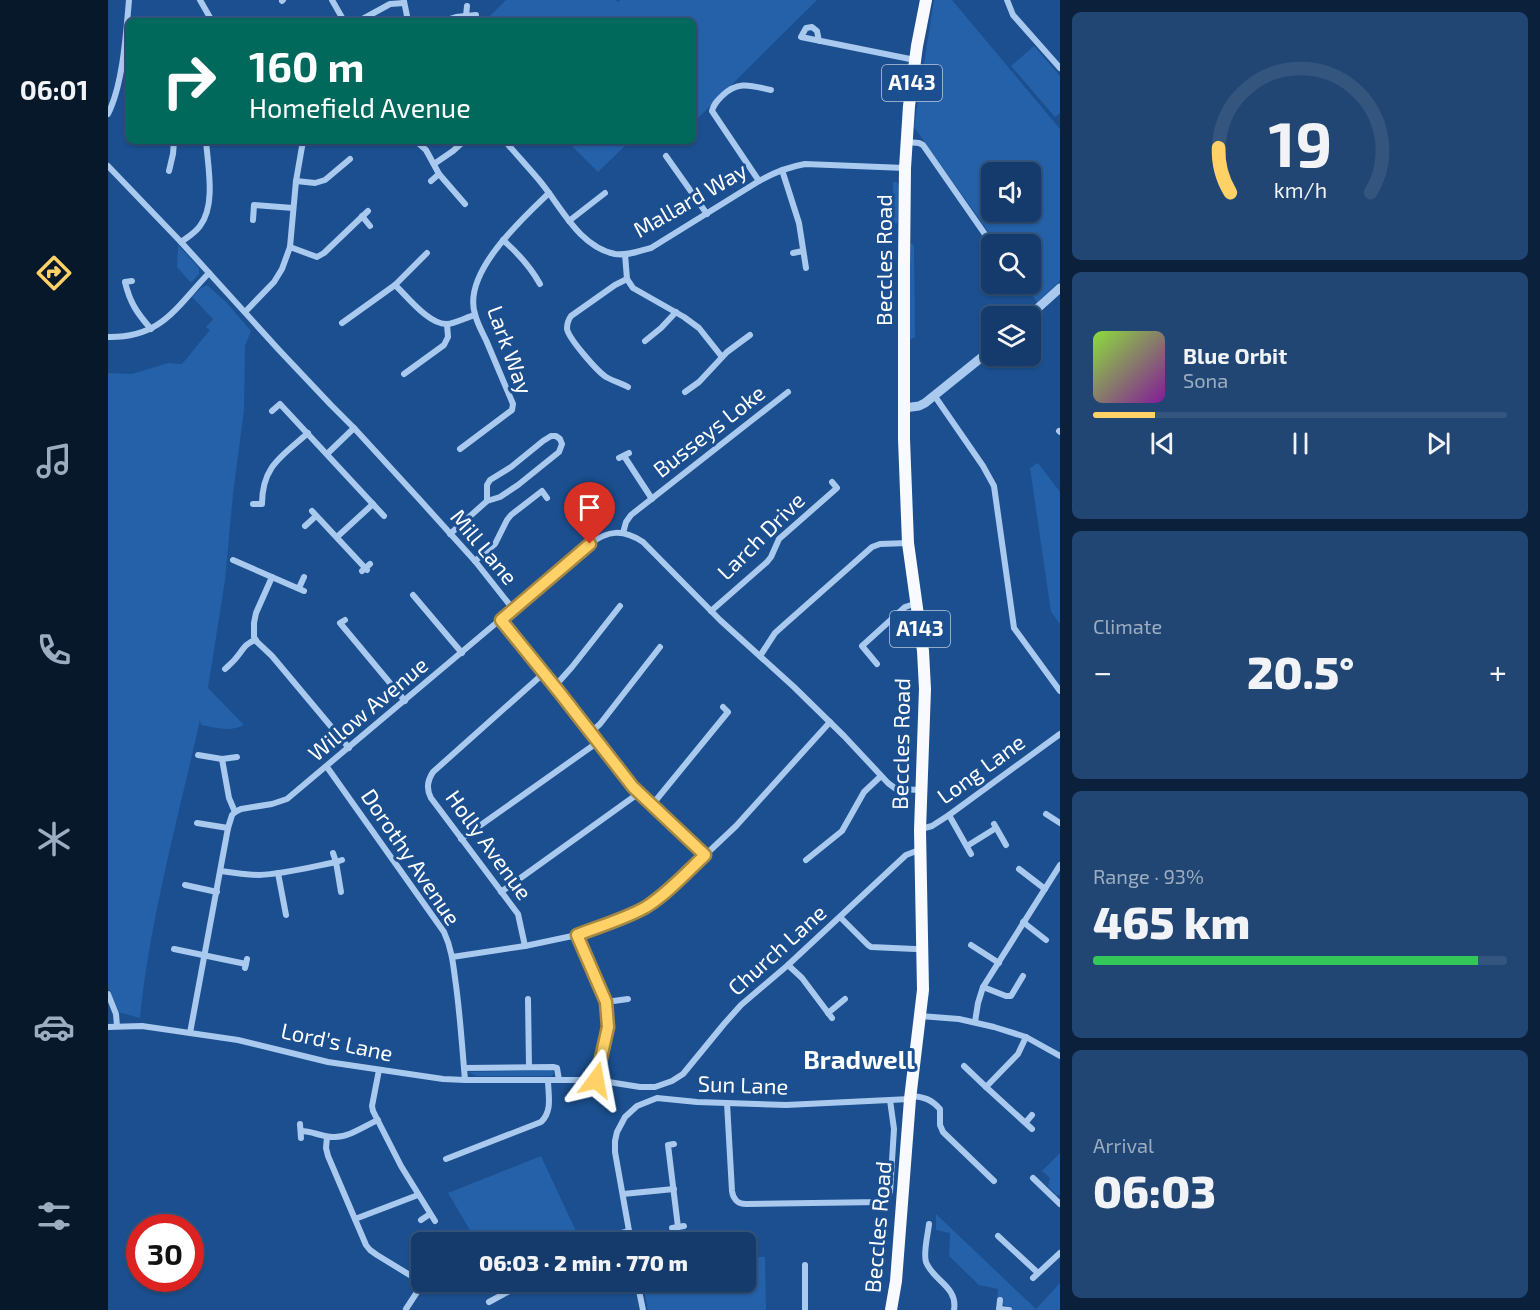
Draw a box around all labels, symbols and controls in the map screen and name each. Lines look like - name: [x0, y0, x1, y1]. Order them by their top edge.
- text: 160 m: [249, 40, 365, 90]
- icon: right: [150, 42, 228, 120]
- road number: A143: [882, 65, 942, 101]
- text: 06:01: [20, 73, 88, 105]
- text: Homefield Avenue: [249, 91, 471, 123]
- text: 19: [1268, 105, 1332, 180]
- street label: Mallard Way: [628, 156, 751, 242]
- map controls: [981, 162, 1041, 366]
- button: sound: [981, 162, 1041, 222]
- text: km/h: [1273, 177, 1327, 202]
- street label: Beccles Road: [870, 194, 896, 326]
- button: search: [981, 234, 1041, 294]
- icon: directions: [33, 252, 75, 294]
- street label: Lark Way: [483, 302, 539, 398]
- button: layers: [981, 306, 1041, 366]
- text: Blue Orbit: [1183, 342, 1287, 368]
- text: Sona: [1183, 368, 1228, 392]
- street label: Busseys Loke: [647, 379, 769, 482]
- icon: previous: [1146, 427, 1179, 460]
- icon: pause: [1284, 427, 1317, 460]
- icon: next: [1422, 427, 1455, 460]
- icon: music: [33, 440, 75, 482]
- pin: [564, 482, 615, 544]
- street label: Larch Drive: [711, 486, 809, 584]
- icon: arrive: [573, 491, 606, 524]
- street label: Mill Lane: [446, 503, 524, 589]
- road number: A143: [890, 611, 950, 647]
- text: Climate: [1093, 614, 1162, 638]
- icon: phone: [33, 629, 75, 671]
- text: 20.5°: [1247, 644, 1354, 698]
- street label: Willow Avenue: [302, 651, 432, 766]
- text: −: [1093, 651, 1112, 691]
- text: +: [1489, 651, 1507, 691]
- street label: Beccles Road: [886, 678, 914, 810]
- street label: Long Lane: [932, 728, 1029, 809]
- street label: Dorothy Avenue: [357, 783, 467, 929]
- street label: Holly Avenue: [441, 785, 538, 904]
- icon: climate: [33, 818, 75, 860]
- text: Range · 93%: [1093, 864, 1204, 888]
- text: 465 km: [1093, 894, 1250, 948]
- street label: Church Lane: [722, 899, 831, 1000]
- icon: car: [33, 1006, 75, 1048]
- street label: Lord's Lane: [279, 1016, 395, 1066]
- district label: Bradwell: [803, 1043, 915, 1074]
- position arrow: [564, 1048, 628, 1112]
- street label: Sun Lane: [697, 1069, 789, 1099]
- text: Arrival: [1093, 1133, 1154, 1157]
- street label: Beccles Road: [858, 1160, 896, 1294]
- text: 06:03: [1093, 1163, 1216, 1217]
- icon: filters: [33, 1195, 75, 1237]
- speed limit sign: 30: [126, 1214, 204, 1292]
- text: 06:03 · 2 min · 770 m: [479, 1249, 688, 1275]

